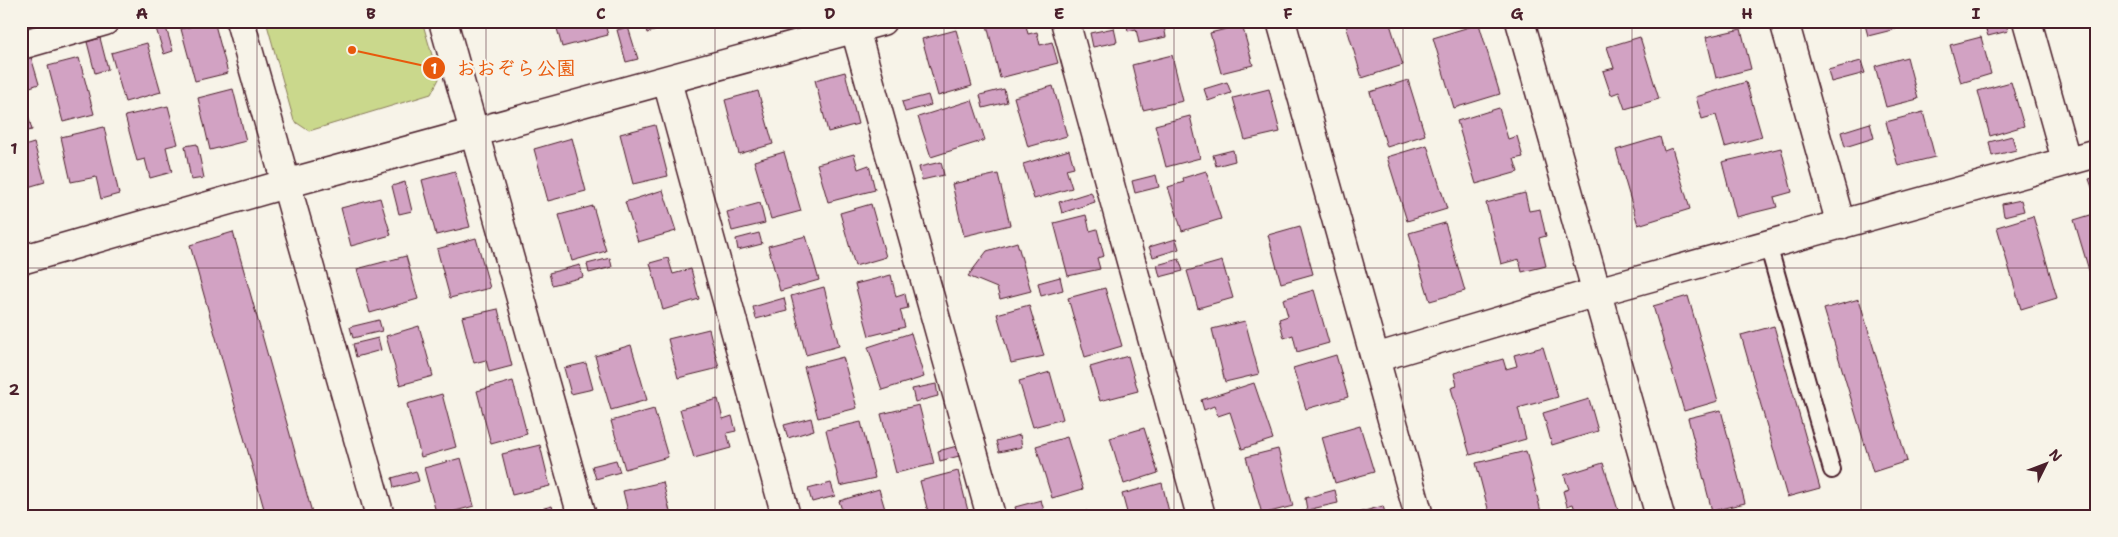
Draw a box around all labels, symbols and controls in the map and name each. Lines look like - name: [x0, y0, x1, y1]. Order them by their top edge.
- text: A: [136, 3, 148, 24]
- text: B: [366, 3, 376, 24]
- text: C: [596, 3, 606, 24]
- text: D: [824, 3, 836, 24]
- text: E: [1054, 3, 1064, 24]
- text: F: [1283, 3, 1293, 24]
- text: G: [1511, 3, 1524, 24]
- text: H: [1741, 3, 1753, 24]
- text: I: [1972, 3, 1981, 24]
- callout: おおぞら公園: [421, 51, 586, 86]
- text: おおぞら公園: [456, 55, 576, 81]
- text: 1: [431, 59, 438, 79]
- text: 1: [10, 138, 18, 159]
- text: 2: [8, 379, 20, 400]
- north arrow: [2020, 440, 2070, 490]
- text: N: [2045, 445, 2066, 465]

